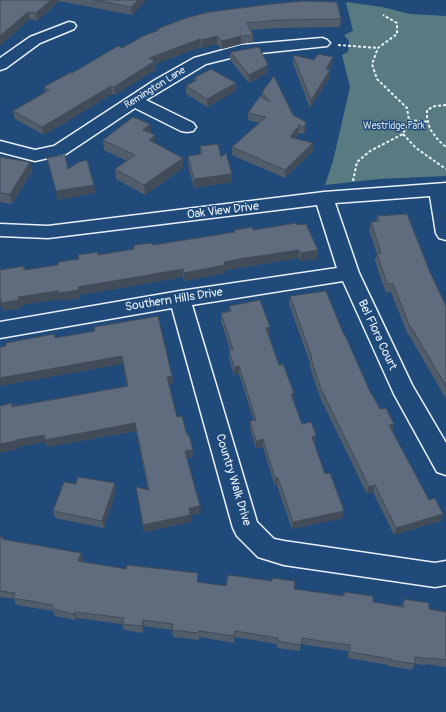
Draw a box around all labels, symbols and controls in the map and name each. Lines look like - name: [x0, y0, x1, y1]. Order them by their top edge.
- street label: Remington Lane: [122, 64, 188, 112]
- park label: Westridge Park: [363, 120, 425, 132]
- street label: Oak View Drive: [186, 199, 260, 223]
- street label: Southern Hills Drive: [124, 285, 224, 315]
- street label: Bel Flora Court: [354, 297, 400, 373]
- street label: Country Walk Drive: [212, 432, 254, 528]

